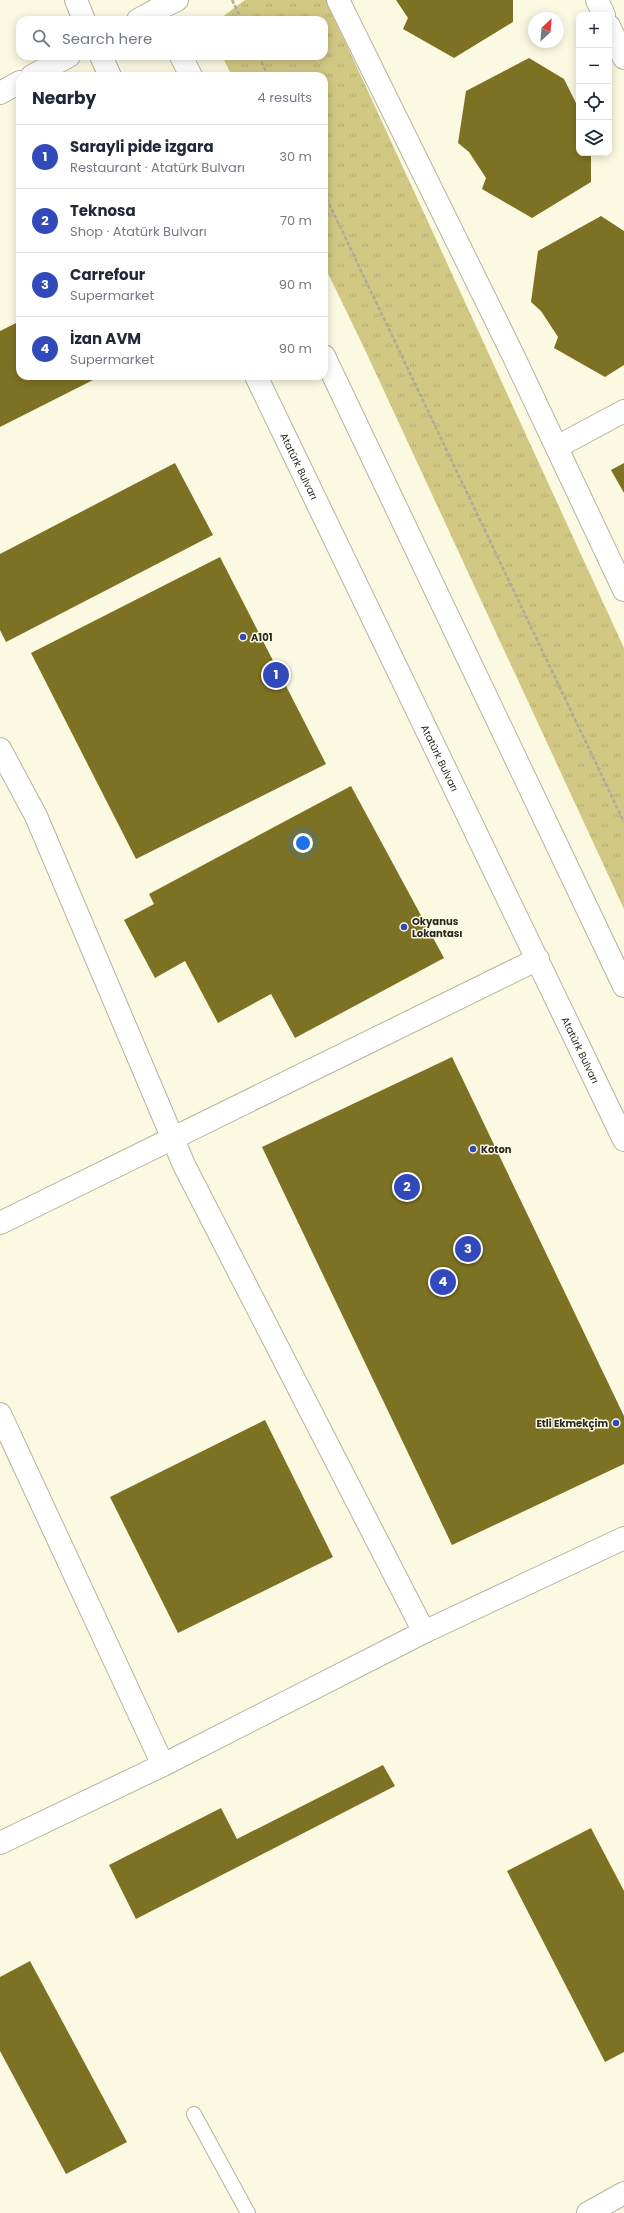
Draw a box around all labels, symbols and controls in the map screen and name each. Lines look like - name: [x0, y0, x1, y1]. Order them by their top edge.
- north arrow: [528, 12, 564, 48]
- map controls: [576, 12, 612, 156]
- button: +: [576, 12, 612, 48]
- search box: [16, 16, 328, 60]
- icon: search: [30, 27, 52, 49]
- text: Search here: [62, 28, 152, 49]
- button: −: [576, 48, 612, 84]
- button: locate: [576, 84, 612, 120]
- text: Nearby: [32, 86, 96, 110]
- text: 4 results: [258, 88, 312, 107]
- button: layers: [576, 120, 612, 156]
- text: Sarayli pide izgara: [70, 136, 214, 157]
- text: 1: [43, 147, 47, 166]
- text: 30 m: [279, 147, 312, 166]
- text: Restaurant · Atatürk Bulvarı: [70, 158, 245, 177]
- text: Teknosa: [70, 200, 136, 221]
- text: 2: [41, 211, 49, 230]
- text: 70 m: [280, 211, 312, 230]
- text: Shop · Atatürk Bulvarı: [70, 222, 207, 241]
- text: Carrefour: [70, 264, 145, 285]
- text: 3: [41, 275, 49, 294]
- text: 90 m: [279, 275, 312, 294]
- text: Supermarket: [70, 286, 154, 305]
- text: İzan AVM: [70, 328, 141, 349]
- text: 4: [41, 339, 49, 358]
- text: 90 m: [279, 339, 312, 358]
- text: Supermarket: [70, 350, 154, 369]
- street label: Atatürk Bulvarı: [277, 430, 322, 502]
- place label: A101: [251, 630, 273, 645]
- marker: A101: [238, 632, 248, 642]
- pin: 1: [263, 660, 289, 690]
- street label: Atatürk Bulvarı: [418, 722, 462, 794]
- your location: [293, 833, 313, 853]
- place label: Okyanus Lokantası: [412, 914, 463, 941]
- marker: Okyanus Lokantası: [399, 922, 409, 932]
- street label: Atatürk Bulvarı: [558, 1014, 603, 1086]
- place label: Koton: [481, 1142, 512, 1157]
- marker: Koton: [468, 1144, 478, 1154]
- pin: 2: [394, 1172, 420, 1202]
- pin: 3: [455, 1234, 481, 1264]
- pin: 4: [430, 1267, 456, 1297]
- place label: Etli Ekmekçim: [536, 1416, 608, 1431]
- marker: Etli Ekmekçim: [611, 1418, 621, 1428]

